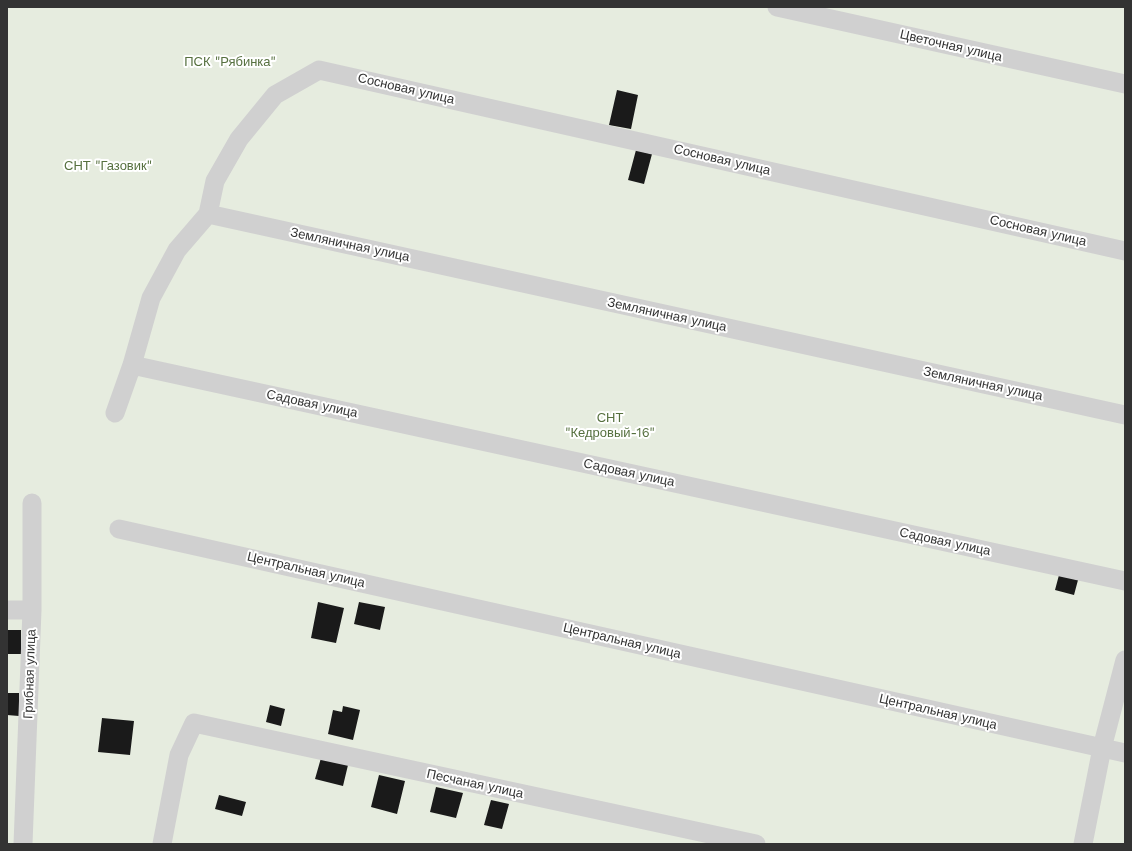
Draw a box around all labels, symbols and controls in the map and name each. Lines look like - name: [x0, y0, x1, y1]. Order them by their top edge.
- street label: Цветочная улица: [898, 27, 1004, 65]
- park label: ПСК "Рябинка": [184, 54, 276, 70]
- street label: Сосновая улица: [356, 70, 456, 108]
- street label: Сосновая улица: [672, 141, 772, 179]
- park label: СНТ "Газовик": [64, 158, 152, 174]
- street label: Сосновая улица: [988, 212, 1088, 250]
- street label: Земляничная улица: [289, 225, 411, 265]
- street label: Земляничная улица: [606, 295, 728, 335]
- street label: Земляничная улица: [922, 364, 1044, 404]
- street label: Садовая улица: [265, 387, 359, 421]
- park label: СНТ "Кедровый-16": [565, 410, 655, 441]
- street label: Садовая улица: [582, 456, 676, 490]
- street label: Садовая улица: [898, 525, 992, 559]
- street label: Центральная улица: [246, 549, 366, 591]
- street label: Центральная улица: [562, 620, 682, 662]
- street label: Грибная улица: [21, 629, 39, 719]
- street label: Центральная улица: [878, 691, 998, 733]
- street label: Песчаная улица: [425, 766, 525, 802]

